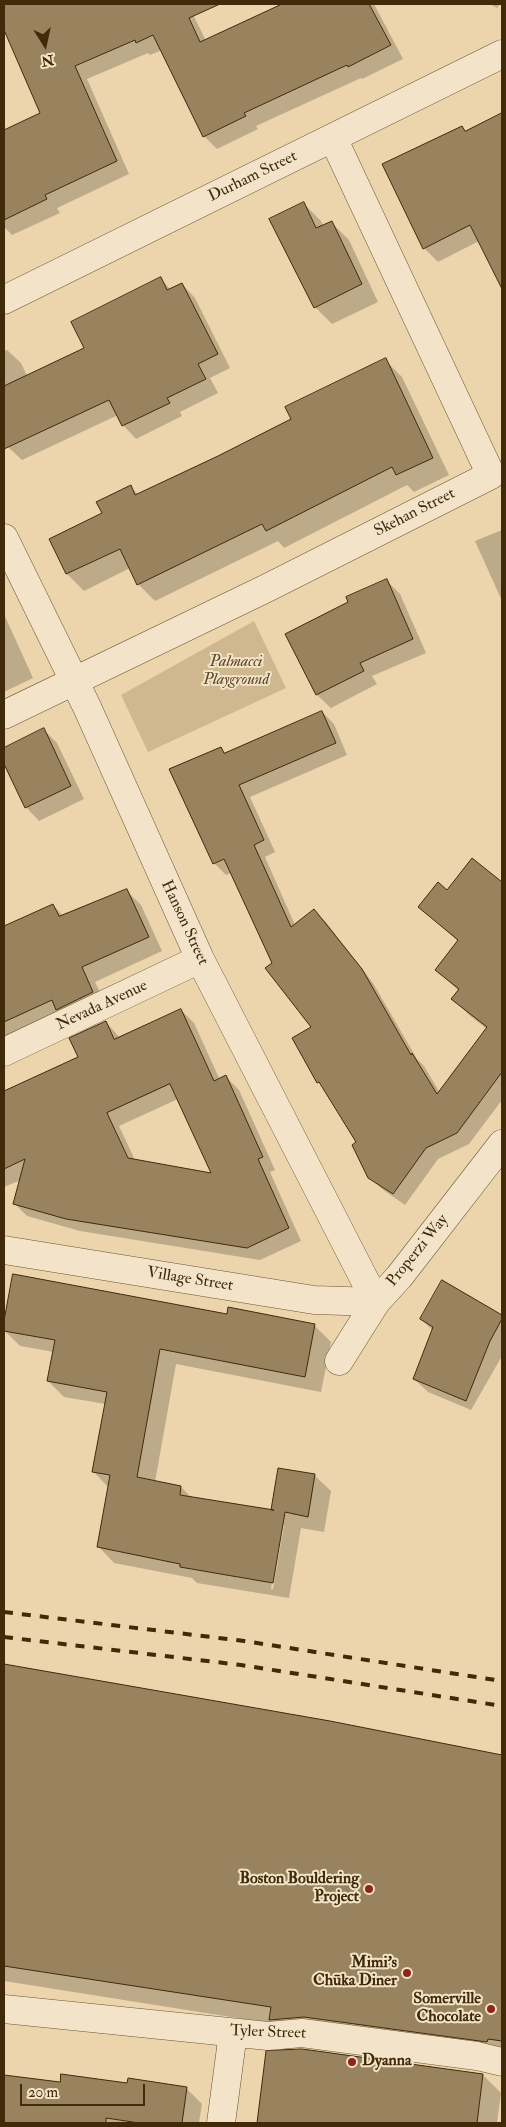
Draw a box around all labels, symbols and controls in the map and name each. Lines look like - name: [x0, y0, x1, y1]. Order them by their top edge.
- north arrow: [20, 20, 70, 70]
- text: N: [40, 51, 55, 70]
- street label: Durham Street: [205, 147, 301, 207]
- street label: Skehan Street: [371, 484, 459, 542]
- park label: Palmacci Playground: [203, 653, 269, 691]
- street label: Hanson Street: [156, 878, 212, 968]
- street label: Nevada Avenue: [53, 977, 151, 1035]
- street label: Properzi Way: [383, 1211, 453, 1291]
- street label: Village Street: [146, 1264, 234, 1296]
- place label: Boston Bouldering Project: [239, 1870, 359, 1908]
- marker: Boston Bouldering Project: [363, 1883, 375, 1895]
- place label: Mimi's Chūka Diner: [313, 1954, 397, 1992]
- marker: Mimi's Chūka Diner: [401, 1967, 413, 1979]
- place label: Somerville Chocolate: [413, 1990, 481, 2028]
- marker: Somerville Chocolate: [485, 2003, 497, 2015]
- street label: Tyler Street: [230, 2022, 306, 2044]
- place label: Dyanna: [362, 2052, 412, 2072]
- marker: Dyanna: [346, 2056, 358, 2068]
- scale bar: [22, 2074, 148, 2106]
- text: 20 m: [28, 2083, 58, 2102]

